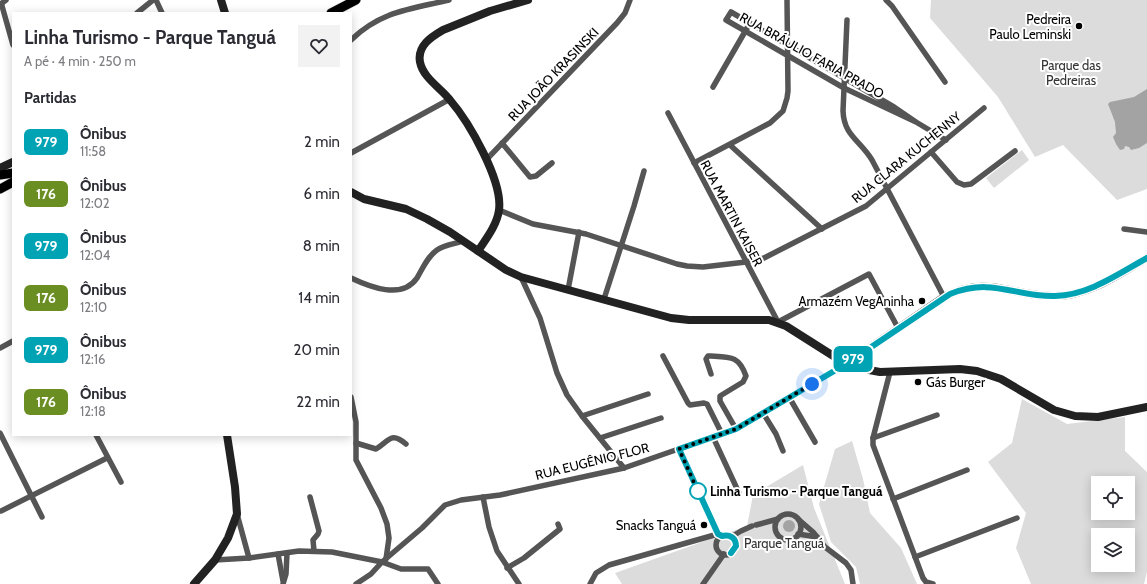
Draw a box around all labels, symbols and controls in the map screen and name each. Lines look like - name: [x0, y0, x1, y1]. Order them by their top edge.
- street label: RUA BRÁULIO FARIA PRADO: [737, 8, 887, 101]
- place label: Pedreira Paulo Leminski: [989, 11, 1072, 42]
- marker: Pedreira Paulo Leminski: [1074, 21, 1084, 31]
- street label: RUA JOÃO KRASINSKI: [504, 24, 602, 124]
- button: heart: [298, 25, 340, 67]
- text: Linha Turismo - Parque Tanguá: [24, 26, 276, 49]
- text: A pé · 4 min · 250 m: [24, 53, 136, 69]
- park label: Parque das Pedreiras: [1041, 57, 1102, 88]
- text: Partidas: [24, 89, 76, 107]
- street label: RUA CLARA KUCHENNY: [848, 108, 964, 206]
- text: Ônibus: [80, 125, 126, 143]
- text: 979: [35, 133, 57, 151]
- text: 2 min: [304, 133, 340, 151]
- text: 11:58: [80, 143, 106, 159]
- street label: RUA MARTIN KAISER: [697, 157, 767, 269]
- text: Ônibus: [80, 177, 126, 195]
- text: 176: [36, 185, 56, 203]
- text: 6 min: [303, 185, 340, 203]
- text: 12:02: [80, 195, 110, 211]
- text: Ônibus: [80, 229, 126, 247]
- text: 979: [35, 237, 57, 255]
- text: 8 min: [303, 237, 340, 255]
- text: 12:04: [80, 247, 110, 263]
- text: Ônibus: [80, 281, 126, 299]
- text: 176: [36, 289, 56, 307]
- text: 14 min: [298, 289, 340, 307]
- place label: Armazém VegAninha: [799, 293, 915, 309]
- marker: Armazém VegAninha: [917, 296, 927, 306]
- text: 12:10: [80, 299, 107, 315]
- text: Ônibus: [80, 333, 126, 351]
- text: 979: [35, 341, 57, 359]
- text: 20 min: [294, 341, 340, 359]
- line badge: 979: [830, 346, 876, 372]
- text: 979: [842, 350, 864, 368]
- text: 12:16: [80, 351, 105, 367]
- your location: [802, 374, 822, 394]
- place label: Gás Burger: [926, 374, 986, 390]
- marker: Gás Burger: [913, 377, 923, 387]
- text: Ônibus: [80, 385, 126, 403]
- text: 176: [36, 393, 56, 411]
- text: 22 min: [296, 393, 340, 411]
- text: 12:18: [80, 403, 106, 419]
- street label: RUA EUGÊNIO FLOR: [533, 439, 651, 483]
- map controls: [1091, 476, 1135, 572]
- button: locate: [1091, 476, 1135, 520]
- marker: Linha Turismo - Parque Tanguá: [689, 482, 707, 500]
- place label: Linha Turismo - Parque Tanguá: [710, 483, 883, 499]
- place label: Snacks Tanguá: [616, 517, 697, 533]
- marker: Snacks Tanguá: [699, 520, 709, 530]
- button: layers: [1091, 528, 1135, 572]
- park label: Parque Tanguá: [744, 535, 825, 551]

